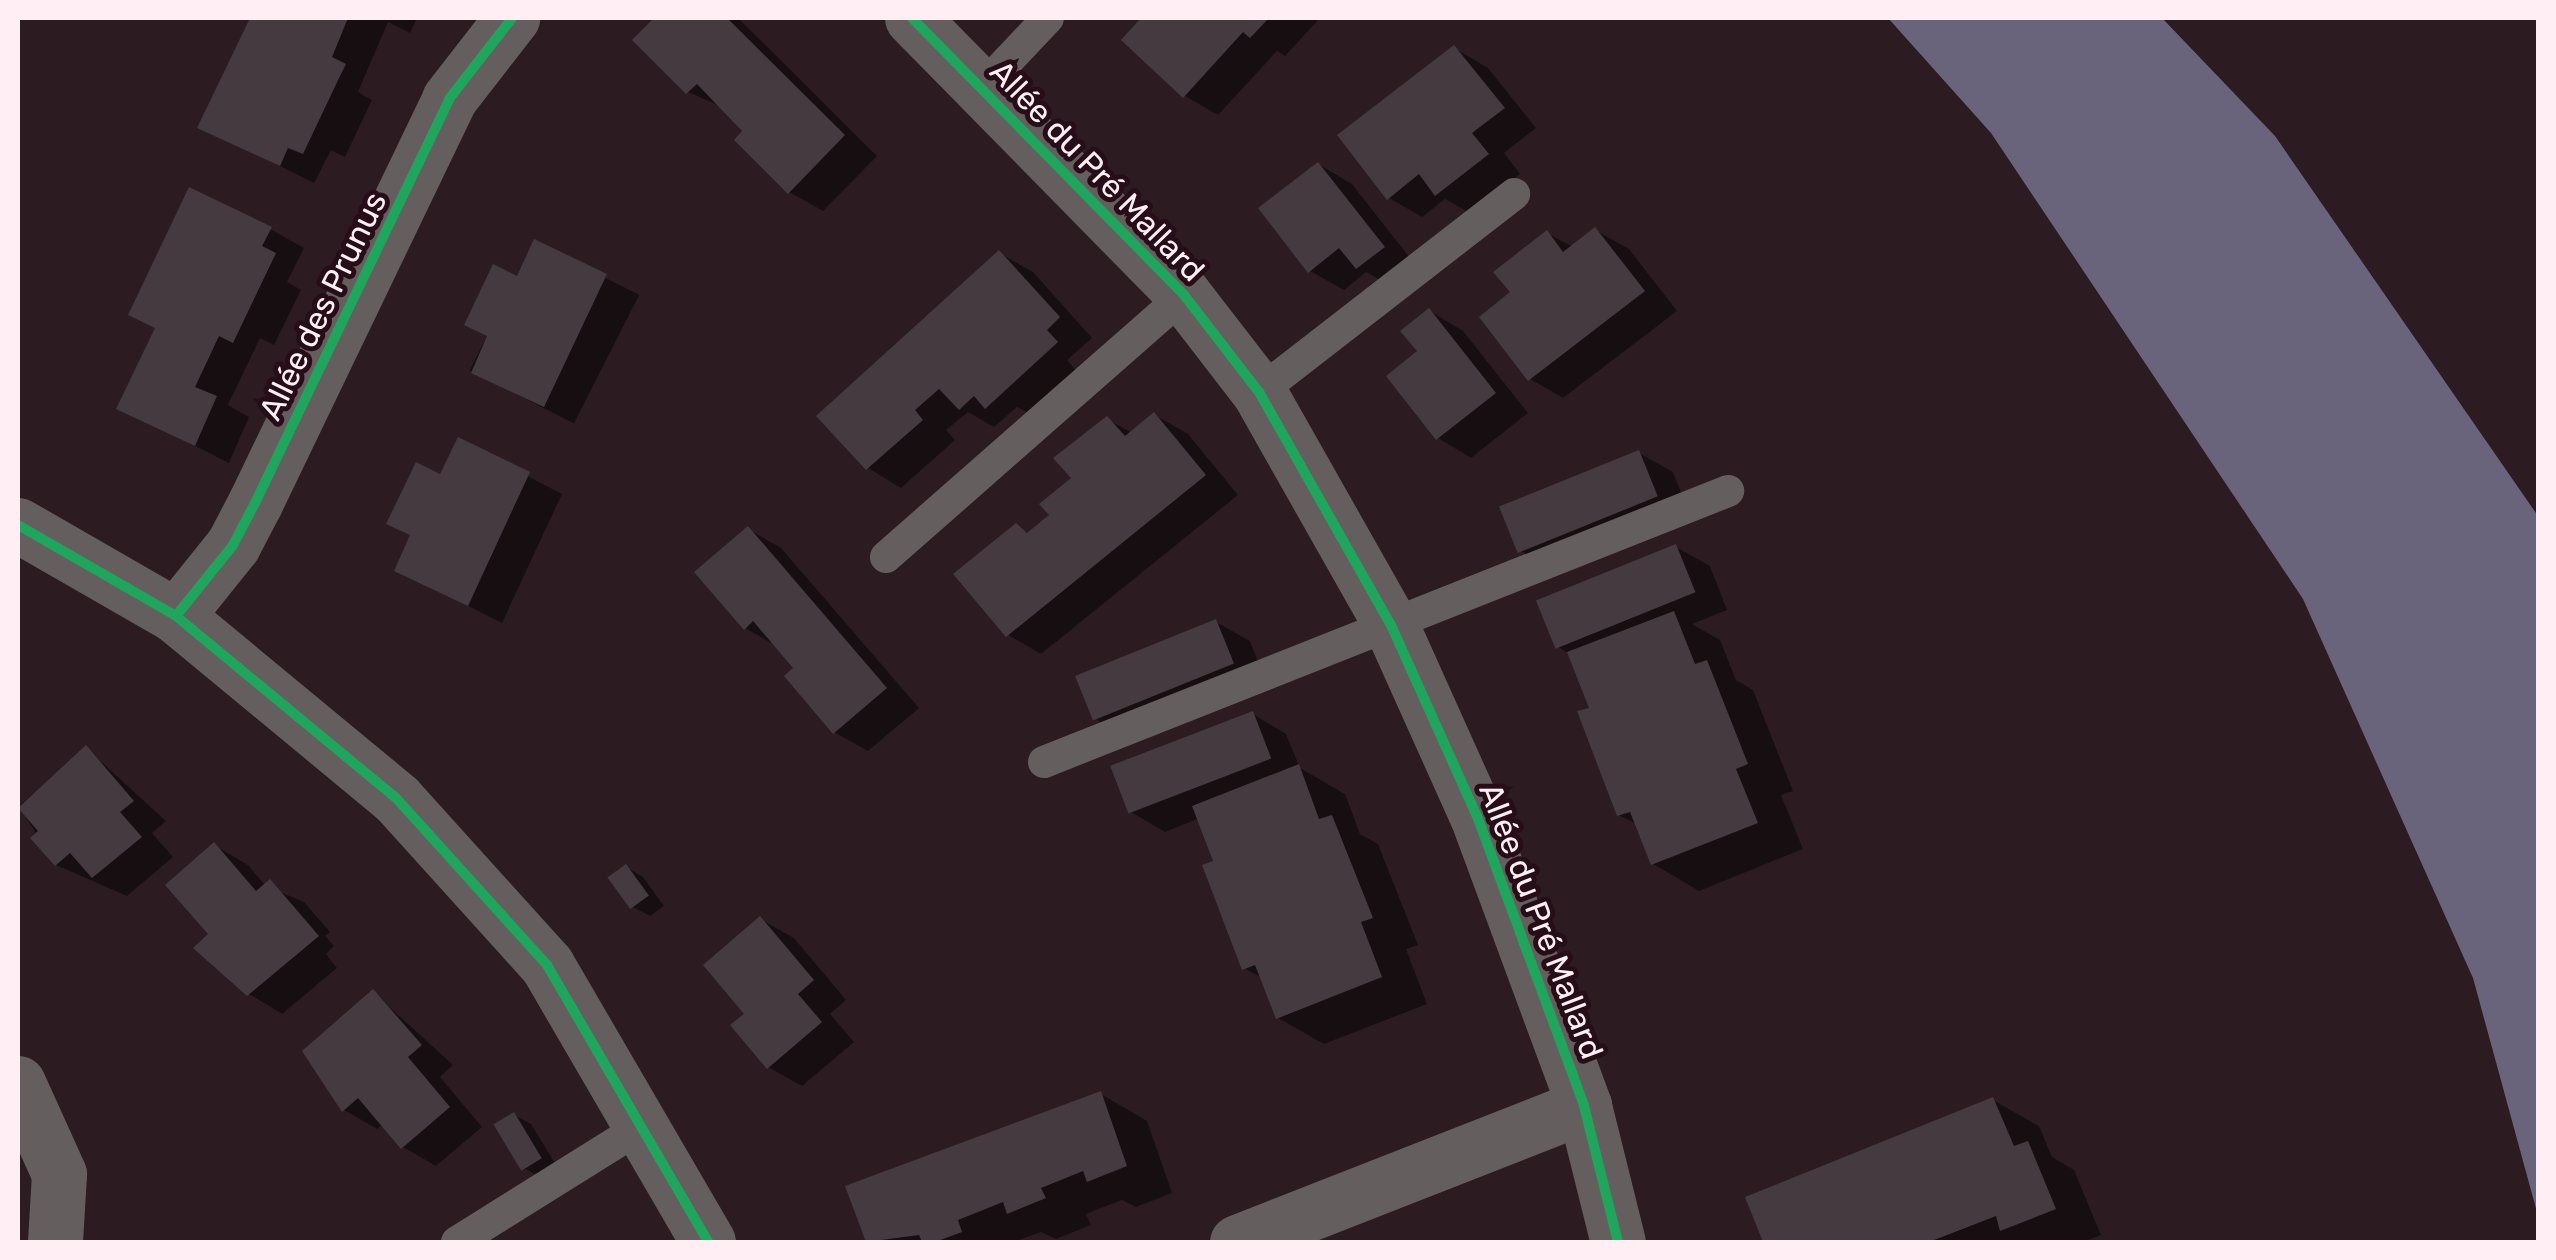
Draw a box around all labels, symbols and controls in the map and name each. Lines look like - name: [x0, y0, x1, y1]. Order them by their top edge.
- street label: Allée du Pré Mallard: [982, 53, 1212, 289]
- street label: Allée des Prunus: [251, 186, 395, 426]
- street label: Allée du Pré Mallard: [1471, 778, 1611, 1064]

